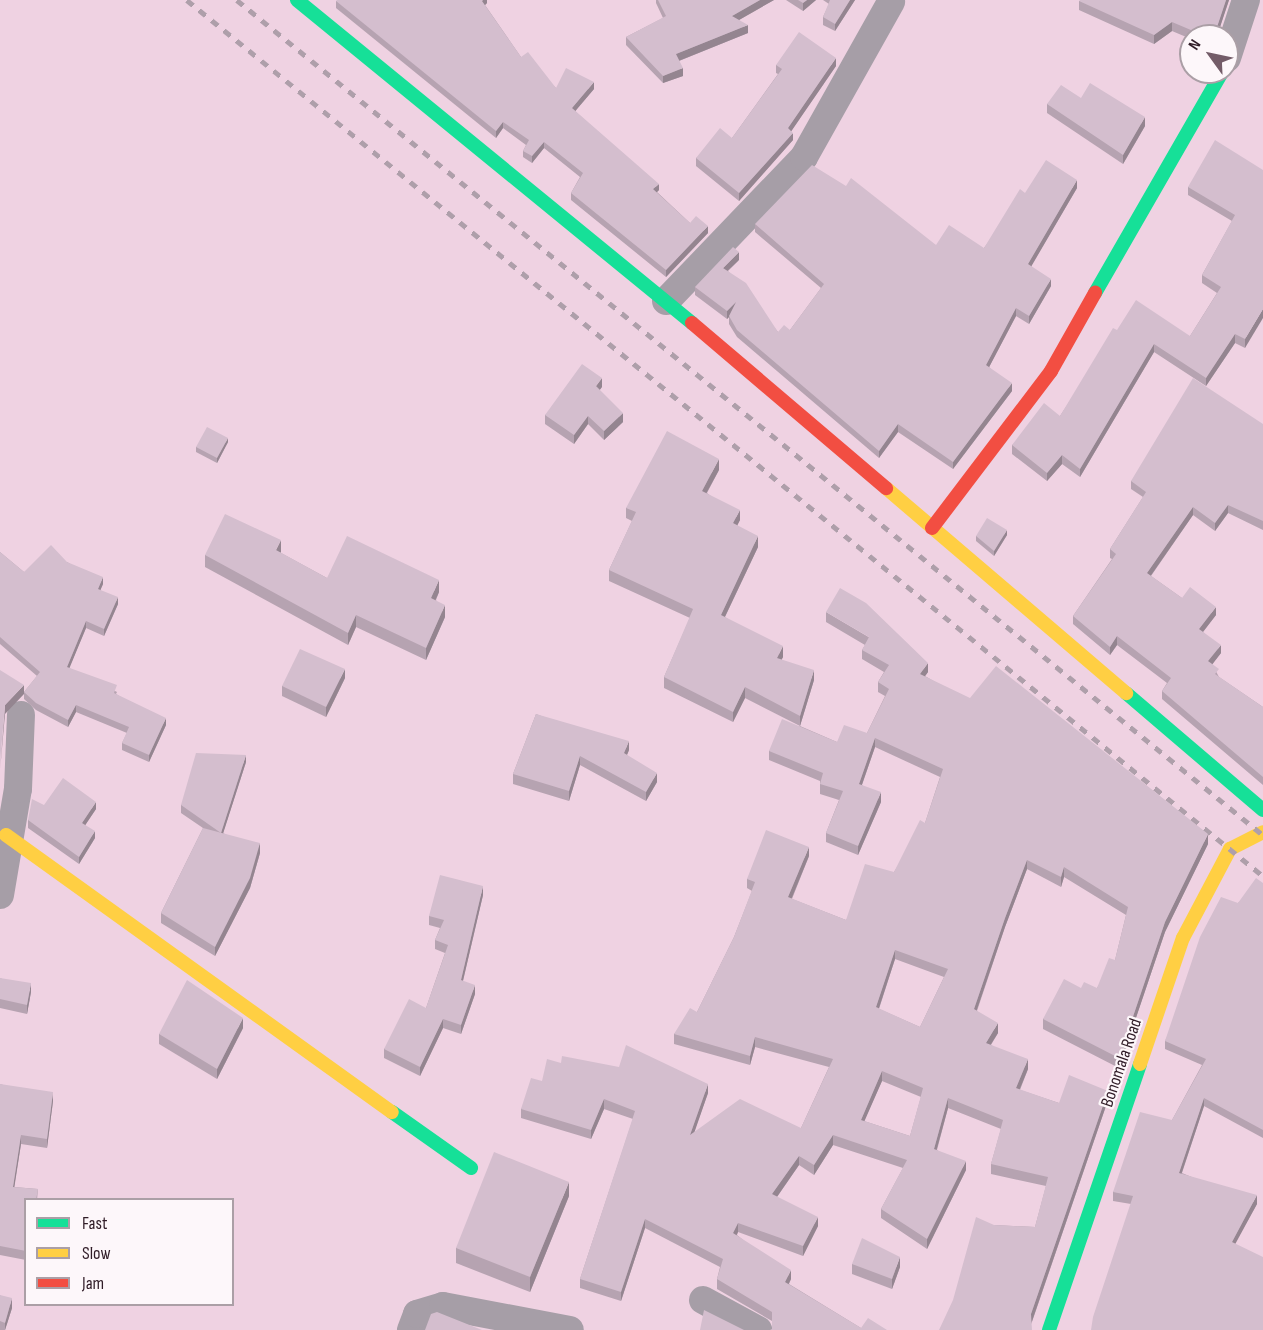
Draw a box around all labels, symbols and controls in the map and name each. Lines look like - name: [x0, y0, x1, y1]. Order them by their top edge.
- north arrow: [1179, 24, 1239, 84]
- text: N: [1185, 36, 1205, 54]
- street label: Bonomala Road: [1097, 1016, 1147, 1110]
- legend: [24, 1198, 234, 1306]
- text: Fast: [82, 1213, 107, 1234]
- text: Slow: [82, 1243, 111, 1264]
- text: Jam: [82, 1273, 104, 1294]

